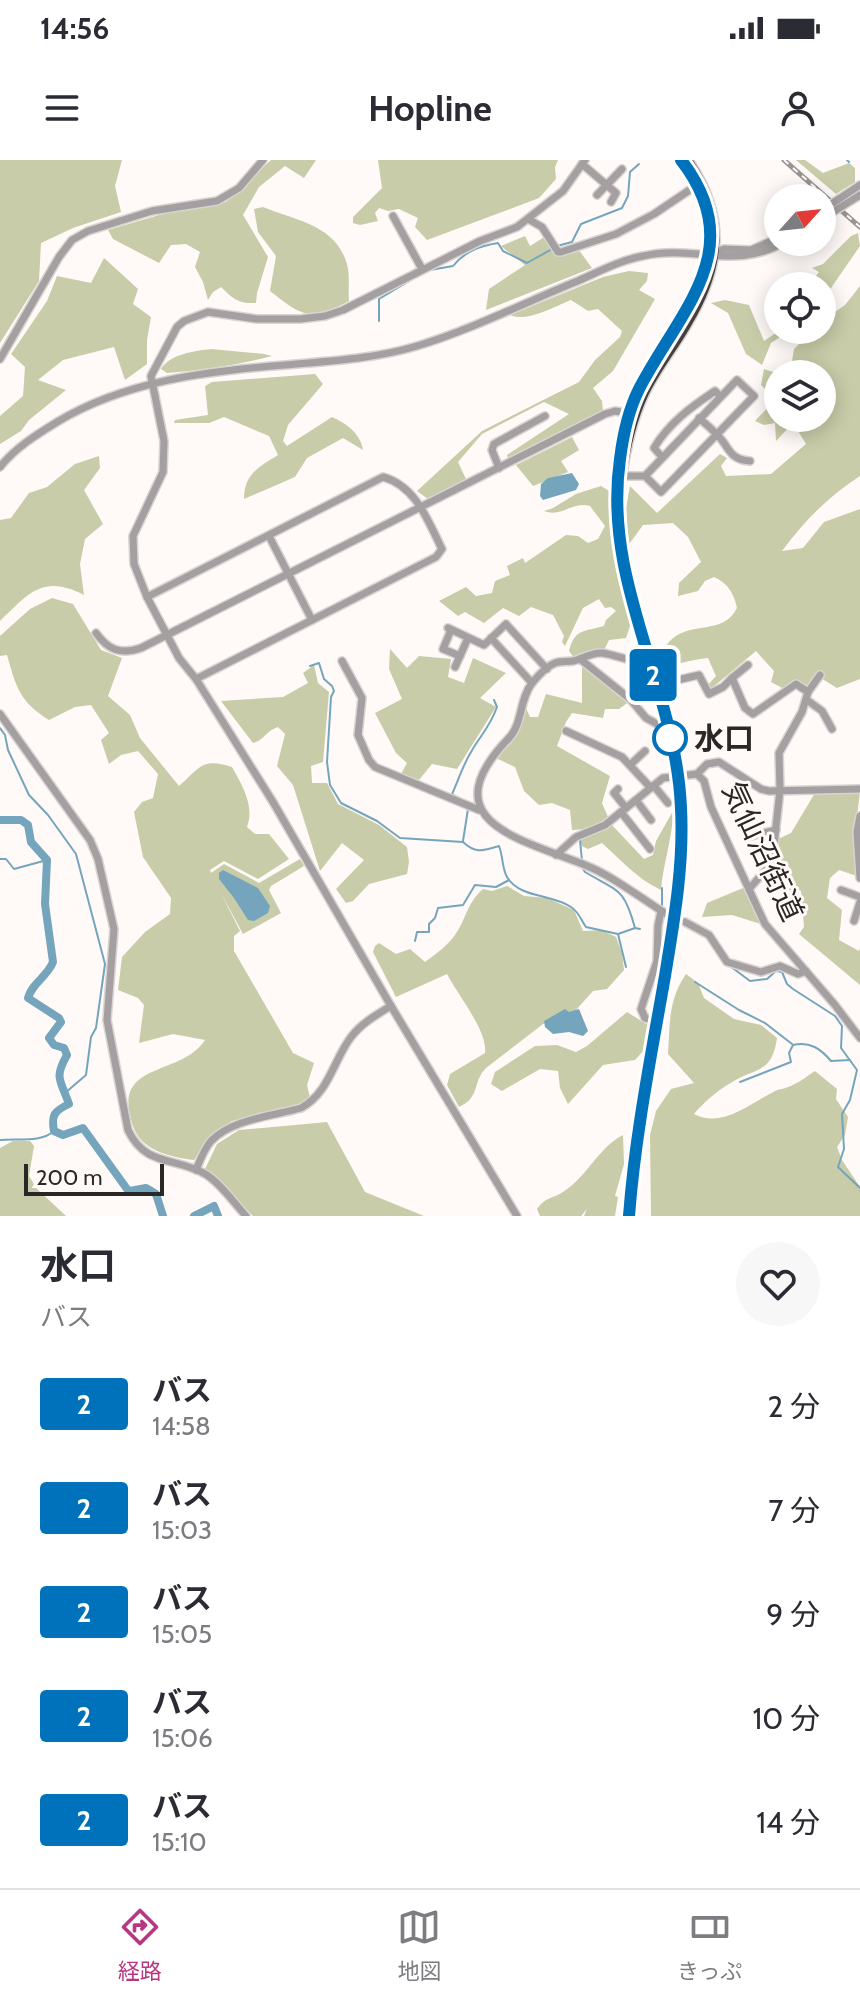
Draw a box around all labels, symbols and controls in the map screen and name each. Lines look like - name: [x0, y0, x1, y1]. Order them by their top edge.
- text: 14:56: [40, 10, 109, 47]
- icon: menu: [40, 86, 84, 130]
- text: Hopline: [368, 86, 492, 130]
- icon: person: [776, 86, 820, 130]
- north arrow: [764, 184, 836, 256]
- map controls: [764, 184, 836, 432]
- button: locate: [764, 272, 836, 344]
- button: layers: [764, 360, 836, 432]
- line badge: 2: [627, 649, 679, 701]
- text: 2: [646, 658, 660, 692]
- place label: 水口: [694, 720, 754, 757]
- marker: 水口: [653, 721, 687, 755]
- street label: 気仙沼街道: [715, 775, 811, 927]
- scale bar: [24, 1160, 164, 1196]
- text: 200 m: [36, 1164, 102, 1191]
- text: 水口: [40, 1242, 116, 1289]
- button: heart: [736, 1242, 820, 1326]
- text: バス: [40, 1301, 92, 1333]
- text: バス: [152, 1372, 212, 1409]
- text: 2: [77, 1387, 91, 1421]
- text: 2 分: [768, 1388, 820, 1425]
- text: 14:58: [152, 1410, 211, 1442]
- text: バス: [152, 1476, 212, 1513]
- text: 2: [77, 1491, 91, 1525]
- text: 7 分: [768, 1492, 820, 1529]
- text: 15:03: [152, 1514, 212, 1546]
- text: バス: [152, 1580, 212, 1617]
- text: 2: [77, 1595, 91, 1629]
- text: 9 分: [766, 1596, 820, 1633]
- text: 15:05: [152, 1618, 212, 1650]
- text: バス: [152, 1684, 212, 1721]
- text: 2: [77, 1699, 91, 1733]
- text: 10 分: [753, 1700, 820, 1737]
- text: 15:06: [152, 1722, 213, 1754]
- text: バス: [152, 1788, 212, 1825]
- text: 2: [77, 1803, 91, 1837]
- text: 14 分: [756, 1804, 820, 1841]
- text: 15:10: [152, 1826, 207, 1858]
- tab: 経路: [118, 1905, 162, 1985]
- tab: 地図: [397, 1905, 441, 1985]
- tab: きっぷ: [677, 1905, 742, 1985]

